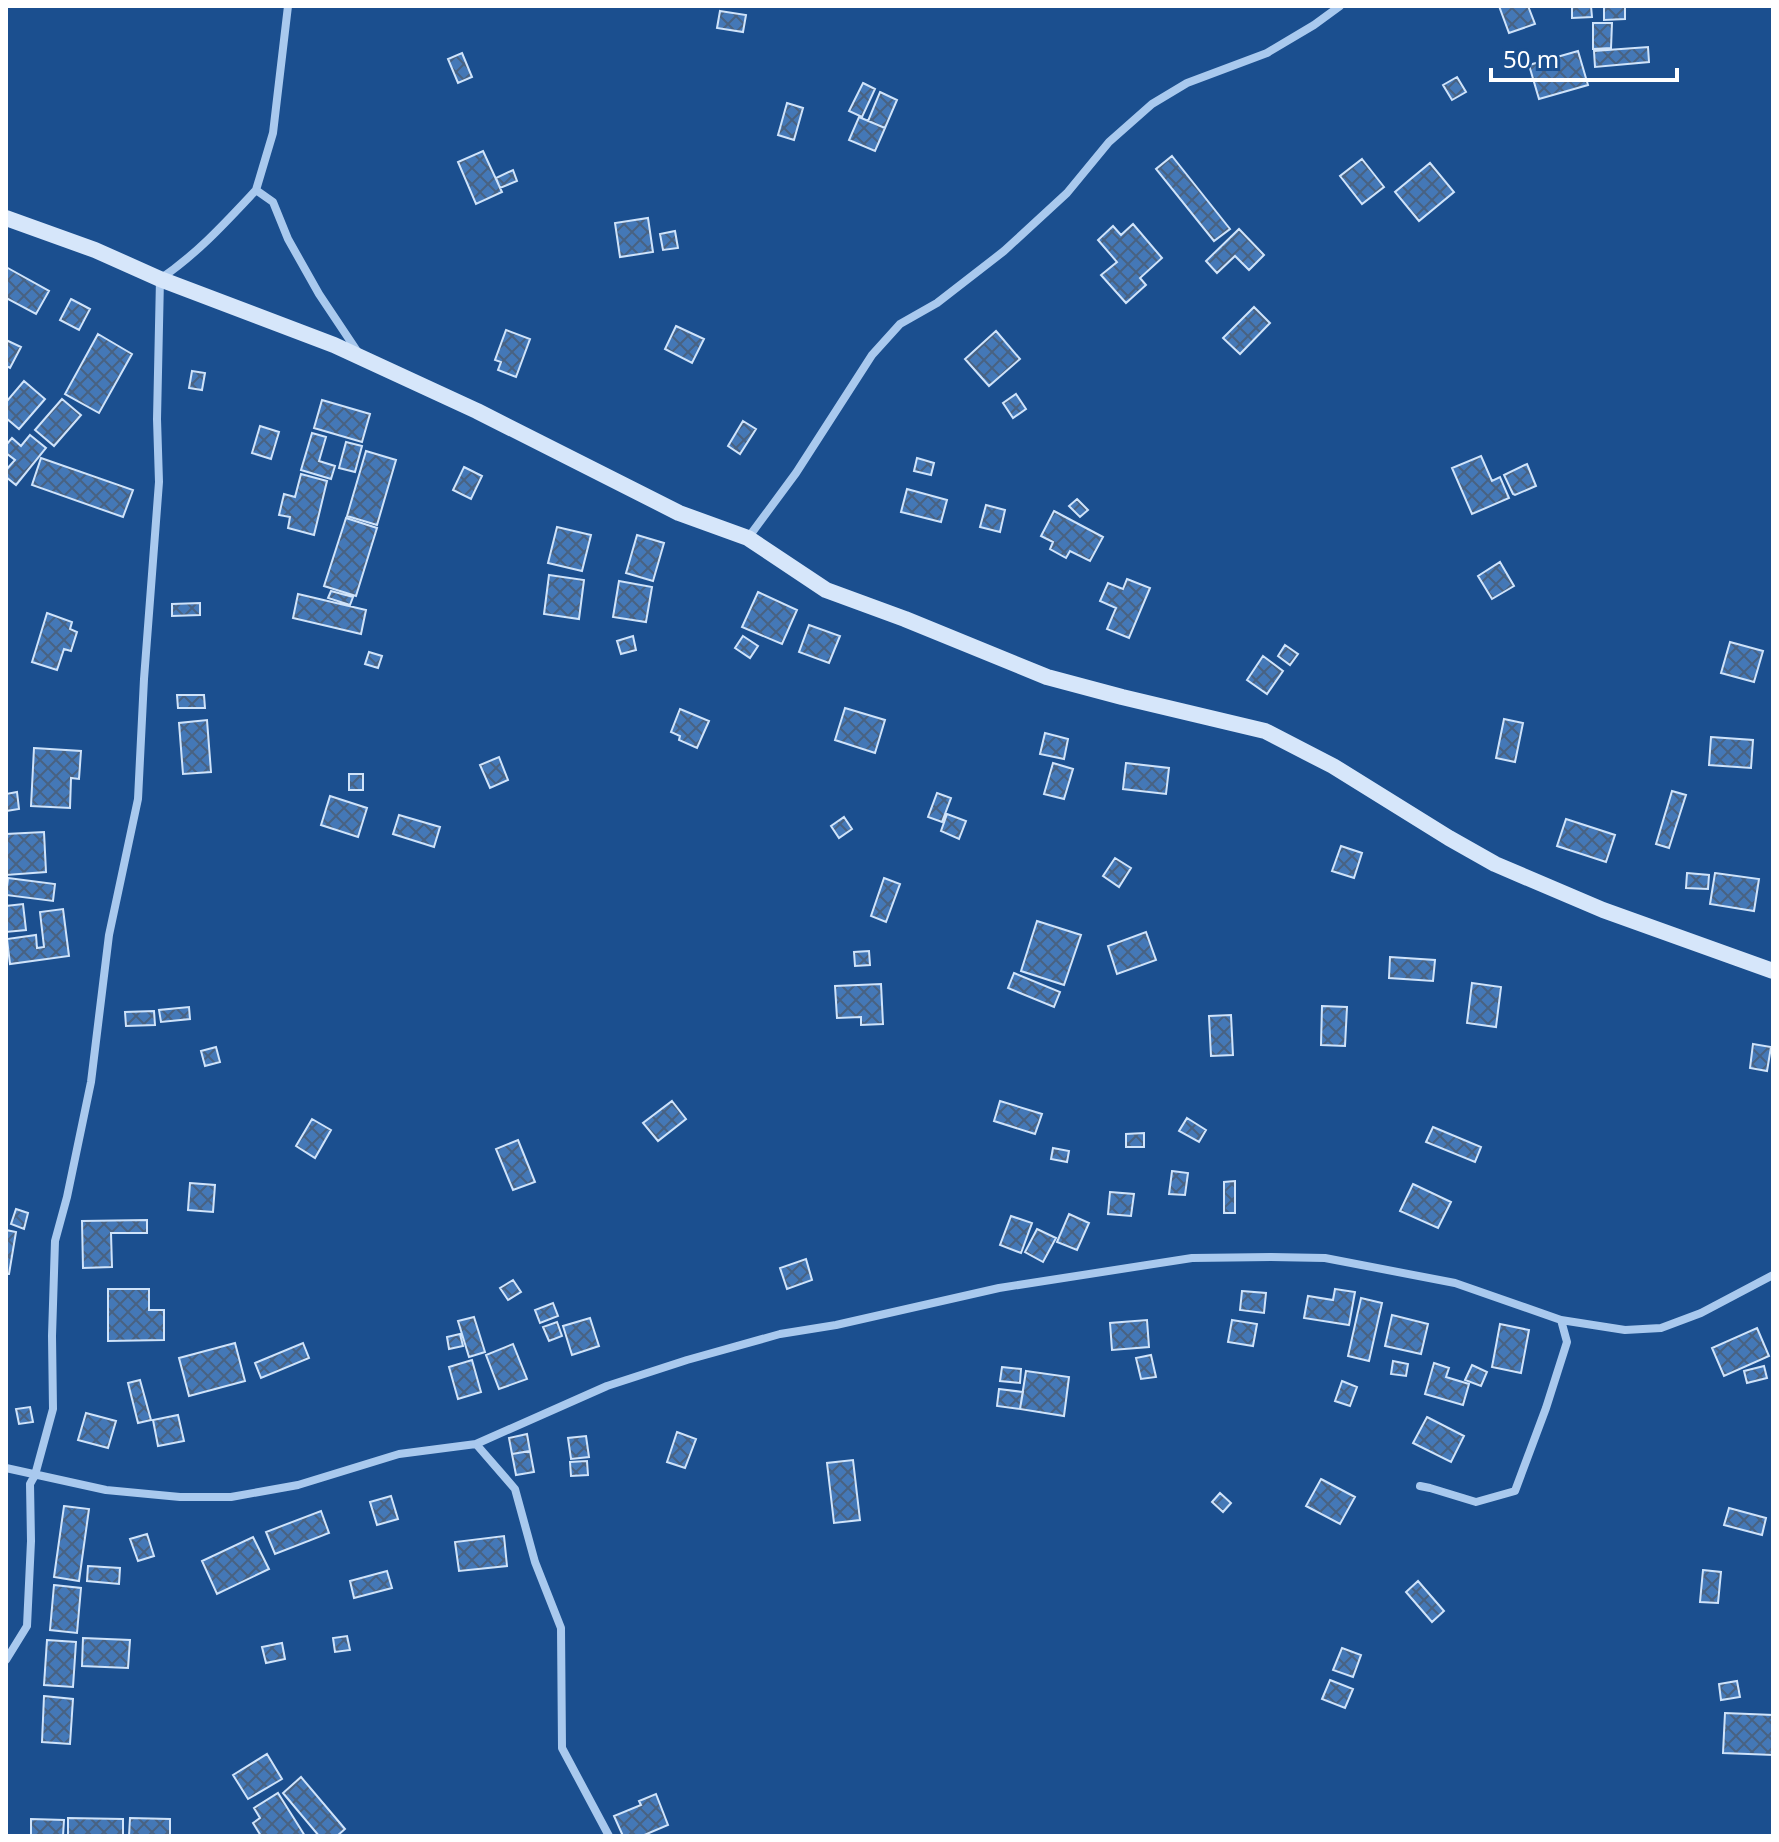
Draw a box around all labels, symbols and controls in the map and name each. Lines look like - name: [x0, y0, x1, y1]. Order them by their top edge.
- scale bar: [1491, 32, 1677, 82]
- text: 50 m: [1503, 42, 1559, 75]

